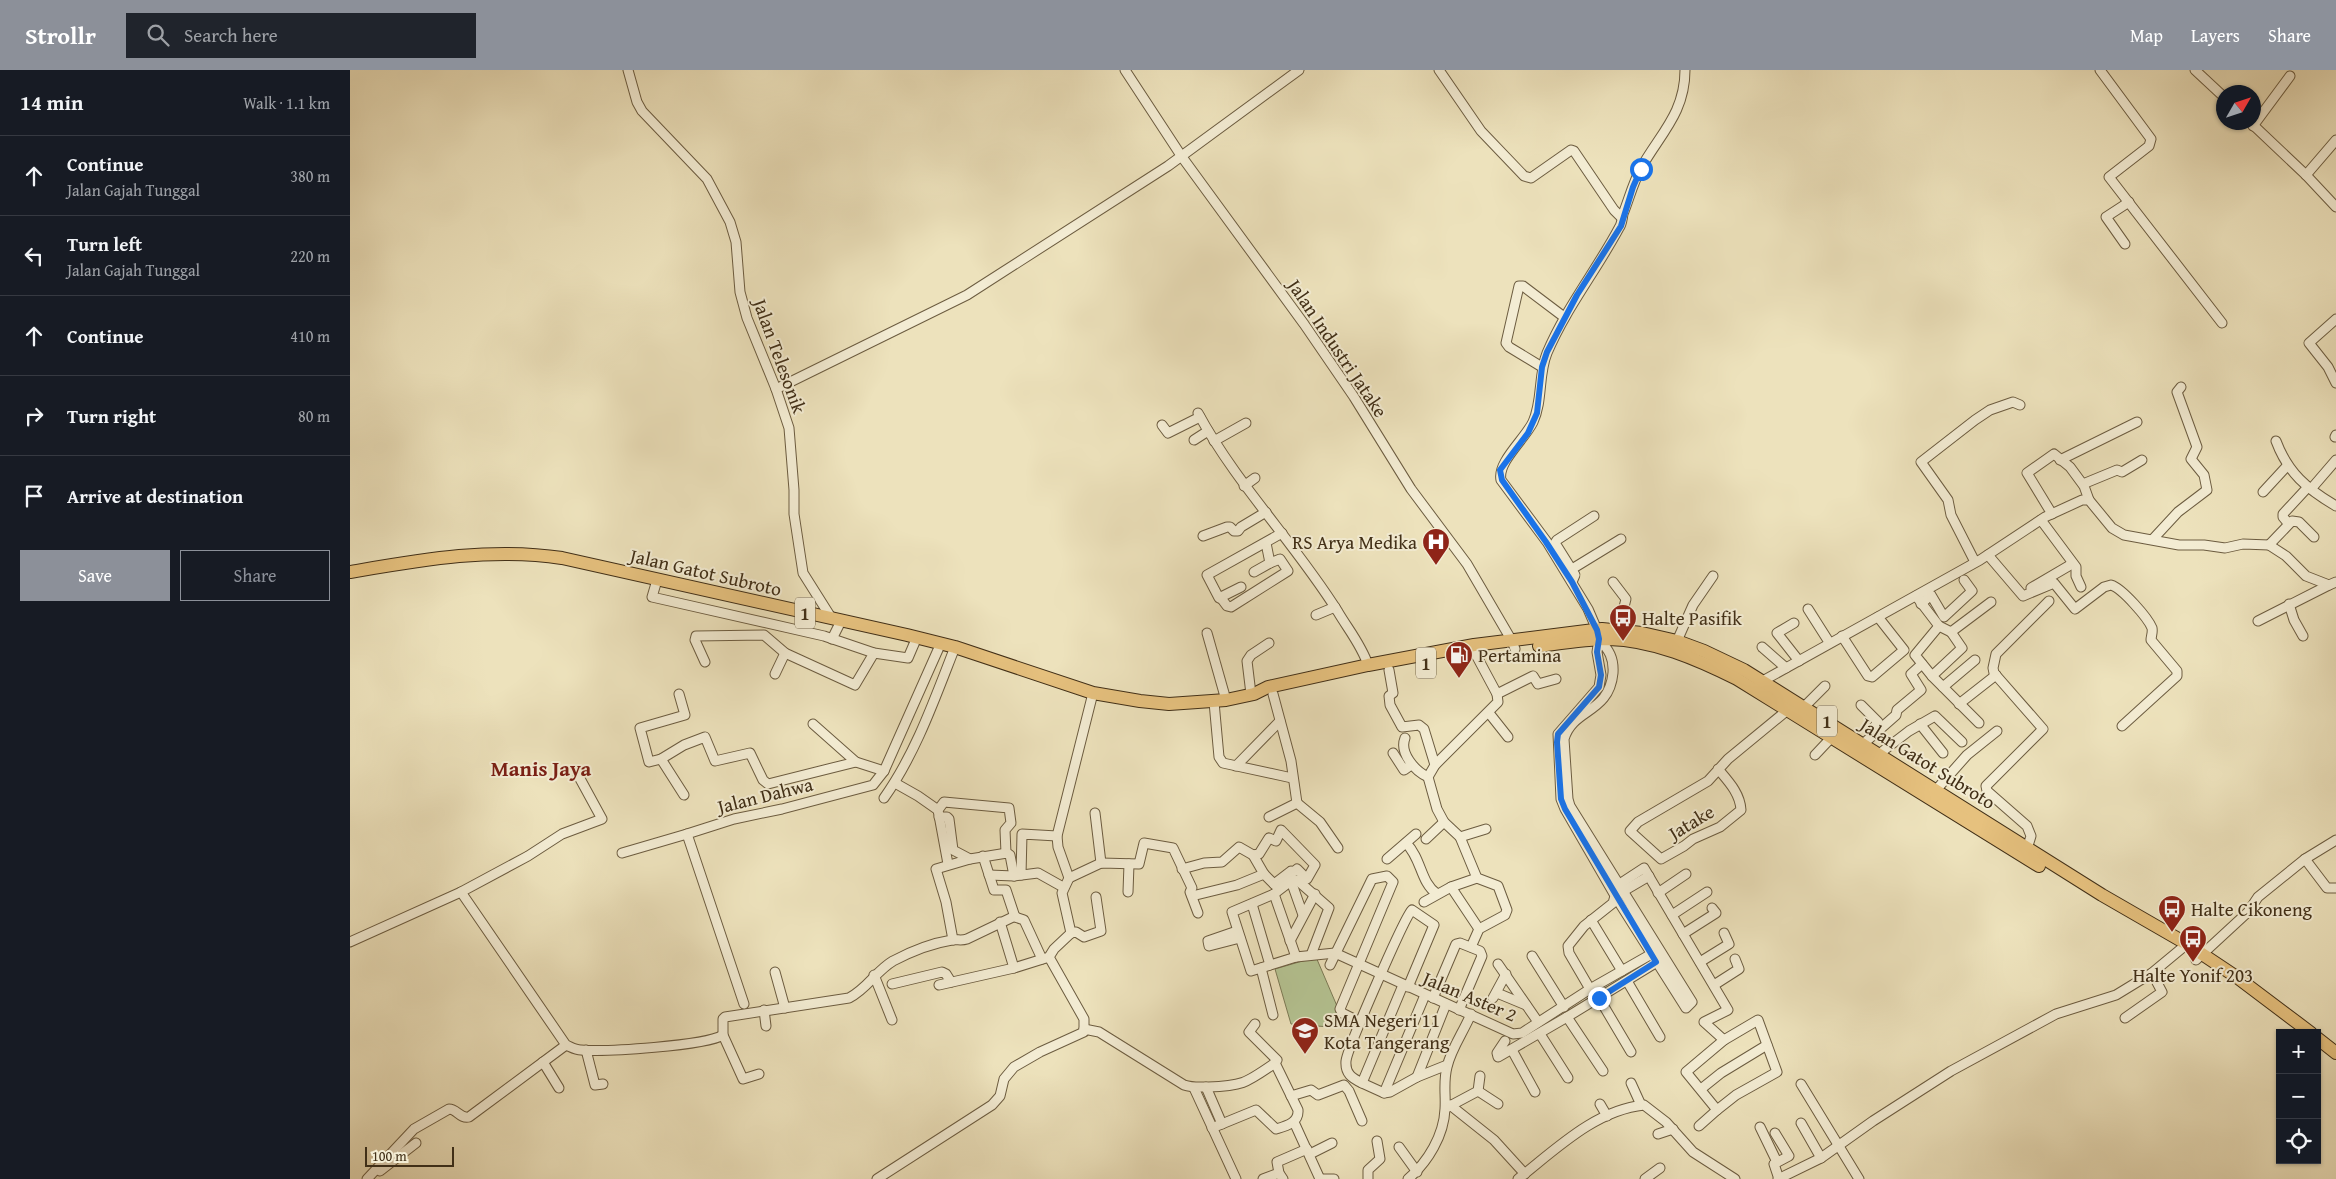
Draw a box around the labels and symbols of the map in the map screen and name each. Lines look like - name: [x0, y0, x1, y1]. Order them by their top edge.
- north arrow: [2216, 85, 2261, 130]
- route start: [1630, 158, 1653, 181]
- street label: Jalan Industri Jatake: [1280, 272, 1395, 423]
- street label: Jalan Telesonik: [746, 293, 814, 418]
- hospital icon: RS Arya Medika: [1421, 527, 1451, 566]
- place label: RS Arya Medika: [1292, 528, 1417, 556]
- street label: Jalan Gatot Subroto: [626, 541, 784, 603]
- road number: 1: [795, 598, 815, 628]
- bus stop icon: Halte Pasifik: [1608, 603, 1638, 642]
- place label: Halte Pasifik: [1642, 604, 1742, 632]
- fuel station icon: Pertamina: [1444, 640, 1474, 679]
- place label: Pertamina: [1478, 641, 1561, 669]
- road number: 1: [1416, 648, 1436, 678]
- road number: 1: [1817, 706, 1837, 736]
- street label: Jalan Gatot Subroto: [1853, 709, 2001, 816]
- district label: Manis Jaya: [491, 753, 592, 784]
- street label: Jalan Dahwa: [712, 770, 816, 821]
- street label: Jatake: [1661, 797, 1719, 848]
- bus stop icon: Halte Cikoneng: [2157, 894, 2187, 933]
- place label: Halte Cikoneng: [2191, 895, 2313, 923]
- bus stop icon: Halte Yonif 203: [2178, 924, 2208, 963]
- place label: Halte Yonif 203: [2133, 961, 2253, 989]
- street label: Jalan Aster 2: [1417, 963, 1521, 1028]
- route end: [1588, 987, 1611, 1010]
- place label: SMA Negeri 11 Kota Tangerang: [1324, 1006, 1450, 1056]
- school or university icon: SMA Negeri 11 Kota Tangerang: [1290, 1016, 1320, 1055]
- scale bar: [365, 1144, 454, 1167]

